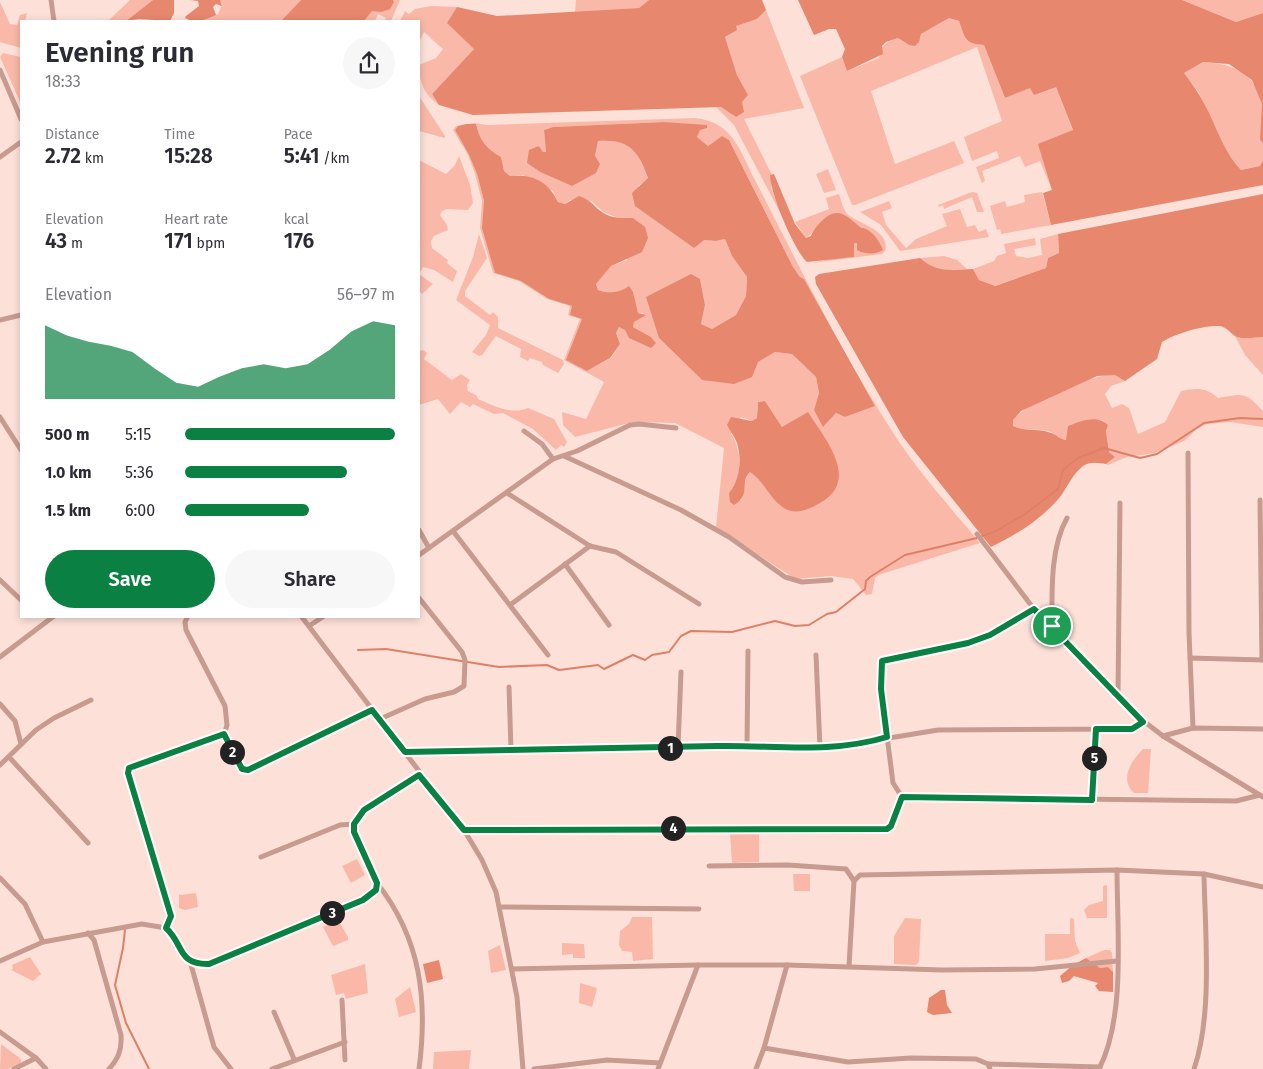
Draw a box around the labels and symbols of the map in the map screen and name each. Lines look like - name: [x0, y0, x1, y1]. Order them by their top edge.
- pin: [1031, 605, 1073, 647]
- pin: 1: [658, 736, 682, 760]
- pin: 2: [220, 740, 244, 764]
- pin: 5: [1082, 746, 1106, 770]
- pin: 4: [660, 816, 686, 840]
- pin: 3: [320, 900, 344, 926]

